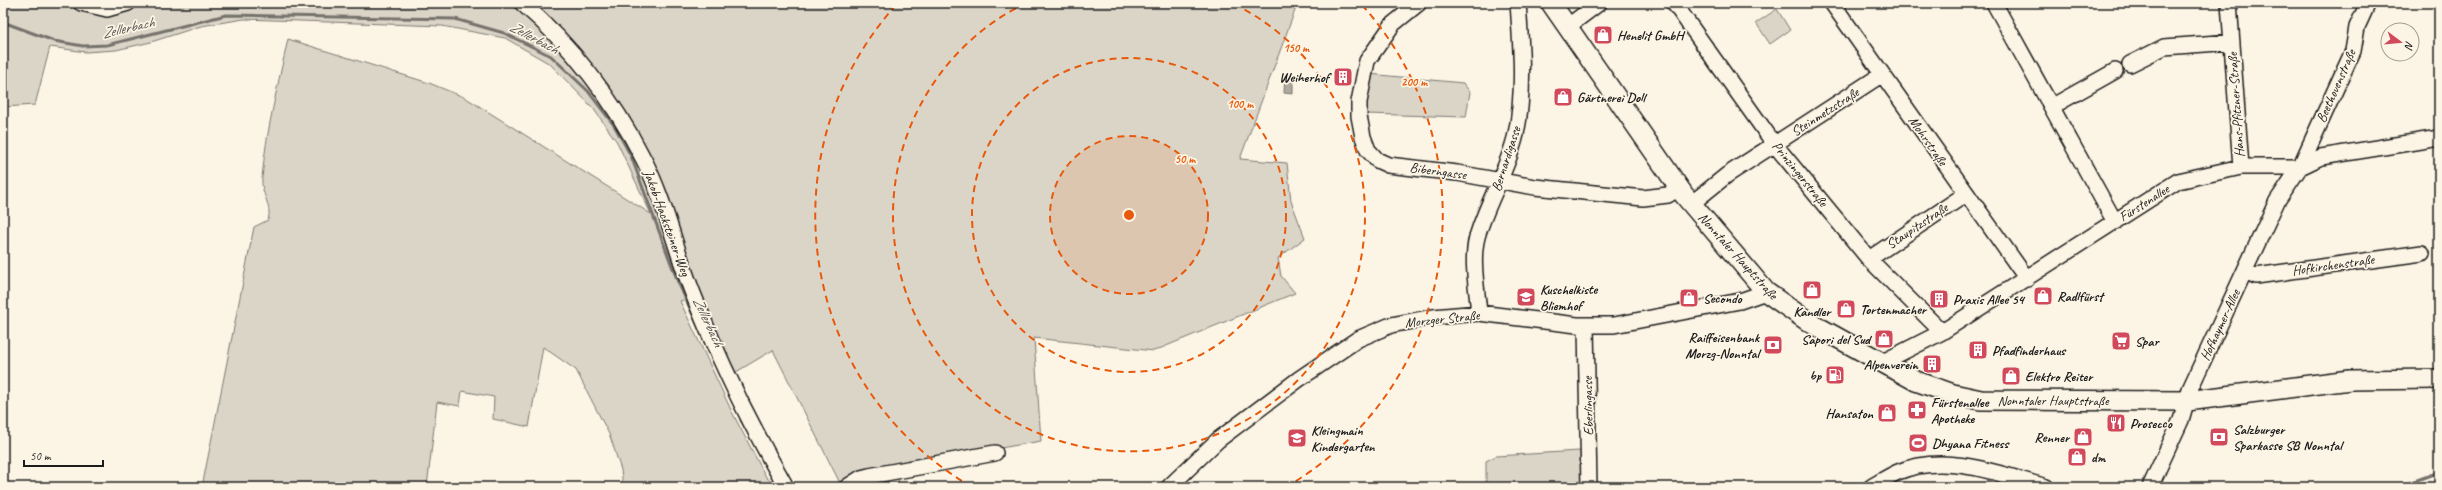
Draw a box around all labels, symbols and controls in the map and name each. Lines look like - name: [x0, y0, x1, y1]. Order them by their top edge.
- water label: Zellerbach: [100, 13, 157, 43]
- water label: Zellerbach: [506, 17, 563, 59]
- north arrow: [2380, 22, 2420, 62]
- shop icon: Henelit GmbH: [1592, 24, 1614, 46]
- place label: Henelit GmbH: [1617, 27, 1686, 44]
- text: 150 m: [1283, 40, 1310, 56]
- text: N: [2401, 40, 2417, 52]
- street label: Beethovenstraße: [2312, 46, 2360, 125]
- street label: Hans-Pfitzner-Straße: [2224, 51, 2248, 158]
- building icon: Weiherhof: [1332, 66, 1354, 88]
- place label: Weiherhof: [1279, 69, 1333, 86]
- text: 200 m: [1401, 74, 1428, 90]
- street label: Steinmetzstraße: [1788, 83, 1863, 140]
- shop icon: Gärtnerei Doll: [1552, 86, 1574, 108]
- place label: Gärtnerei Doll: [1577, 89, 1648, 106]
- text: 100 m: [1227, 96, 1254, 112]
- street label: Mohrstraße: [1905, 113, 1952, 170]
- street label: Bernardigasse: [1488, 123, 1525, 194]
- street label: Prinzingerstraße: [1769, 138, 1832, 211]
- text: 50 m: [1175, 151, 1196, 167]
- street label: Biberngasse: [1409, 159, 1469, 184]
- street label: Jakob-Hacksteiner-Weg: [640, 167, 694, 279]
- street label: Fürstenallee: [2116, 180, 2173, 225]
- street label: Staupitzstraße: [1883, 198, 1952, 253]
- centre of rings: [1122, 208, 1136, 222]
- street label: Nonntaler Hauptstraße: [1695, 209, 1782, 304]
- street label: Hofkirchenstraße: [2291, 251, 2376, 279]
- shop icon: Kandler: [1801, 279, 1823, 301]
- place label: Kuschelkiste Bliemhof: [1540, 281, 1599, 314]
- shop icon: Radlfürst: [2032, 285, 2054, 307]
- street label: Hofhaymer-Allee: [2196, 285, 2244, 363]
- school or university icon: Kuschelkiste Bliemhof: [1515, 286, 1537, 308]
- shop icon: Secondo: [1678, 287, 1700, 309]
- building icon: Praxis Allee 54: [1928, 288, 1950, 310]
- place label: Radlfürst: [2057, 288, 2105, 305]
- place label: Secondo: [1703, 290, 1743, 307]
- place label: Praxis Allee 54: [1953, 291, 2026, 308]
- water label: Zellerbach: [688, 294, 728, 351]
- shop icon: Tortenmacher: [1835, 298, 1857, 320]
- place label: Tortenmacher: [1860, 301, 1928, 318]
- place label: Kandler: [1793, 303, 1832, 320]
- street label: Morzger Straße: [1404, 306, 1482, 331]
- shop icon: Sapori del Sud: [1873, 328, 1895, 350]
- place label: Raiffeisenbank Morzg-Nonntal: [1685, 329, 1763, 362]
- supermarket icon: Spar: [2110, 330, 2132, 352]
- place label: Sapori del Sud: [1801, 331, 1872, 348]
- place label: Spar: [2135, 333, 2160, 350]
- bank icon: Raiffeisenbank Morzg-Nonntal: [1762, 334, 1784, 356]
- building icon: Pfadfinderhaus: [1967, 339, 1989, 361]
- place label: Pfadfinderhaus: [1992, 342, 2067, 359]
- building icon: Alpenverein: [1921, 353, 1943, 375]
- place label: Alpenverein: [1864, 356, 1920, 373]
- fuel station icon: bp: [1824, 364, 1846, 386]
- shop icon: Elektro Reiter: [2000, 365, 2022, 387]
- place label: bp: [1809, 367, 1823, 384]
- place label: Elektro Reiter: [2025, 368, 2094, 385]
- street label: Eberlingasse: [1579, 375, 1597, 436]
- street label: Nonntaler Hauptstraße: [1998, 392, 2110, 409]
- place label: Fürstenallee Apotheke: [1931, 394, 1990, 427]
- pharmacy icon: Fürstenallee Apotheke: [1906, 399, 1928, 421]
- shop icon: Hansaton: [1876, 402, 1898, 424]
- place label: Hansaton: [1826, 405, 1874, 422]
- restaurant icon: Prosecco: [2105, 412, 2127, 434]
- place label: Prosecco: [2130, 415, 2173, 432]
- place label: Salzburger Sparkasse SB Nonntal: [2233, 421, 2345, 454]
- place label: Kleingmain Kindergarten: [1311, 422, 1375, 455]
- shop icon: Renner: [2072, 426, 2094, 448]
- bank icon: Salzburger Sparkasse SB Nonntal: [2208, 426, 2230, 448]
- school or university icon: Kleingmain Kindergarten: [1286, 427, 1308, 449]
- place label: Renner: [2034, 429, 2071, 446]
- sports icon: Dhyana Fitness: [1907, 432, 1929, 454]
- place label: Dhyana Fitness: [1932, 435, 2010, 452]
- scale bar: [24, 442, 103, 468]
- shop icon: dm: [2066, 446, 2088, 468]
- text: 50 m: [30, 448, 52, 464]
- place label: dm: [2091, 449, 2107, 466]

